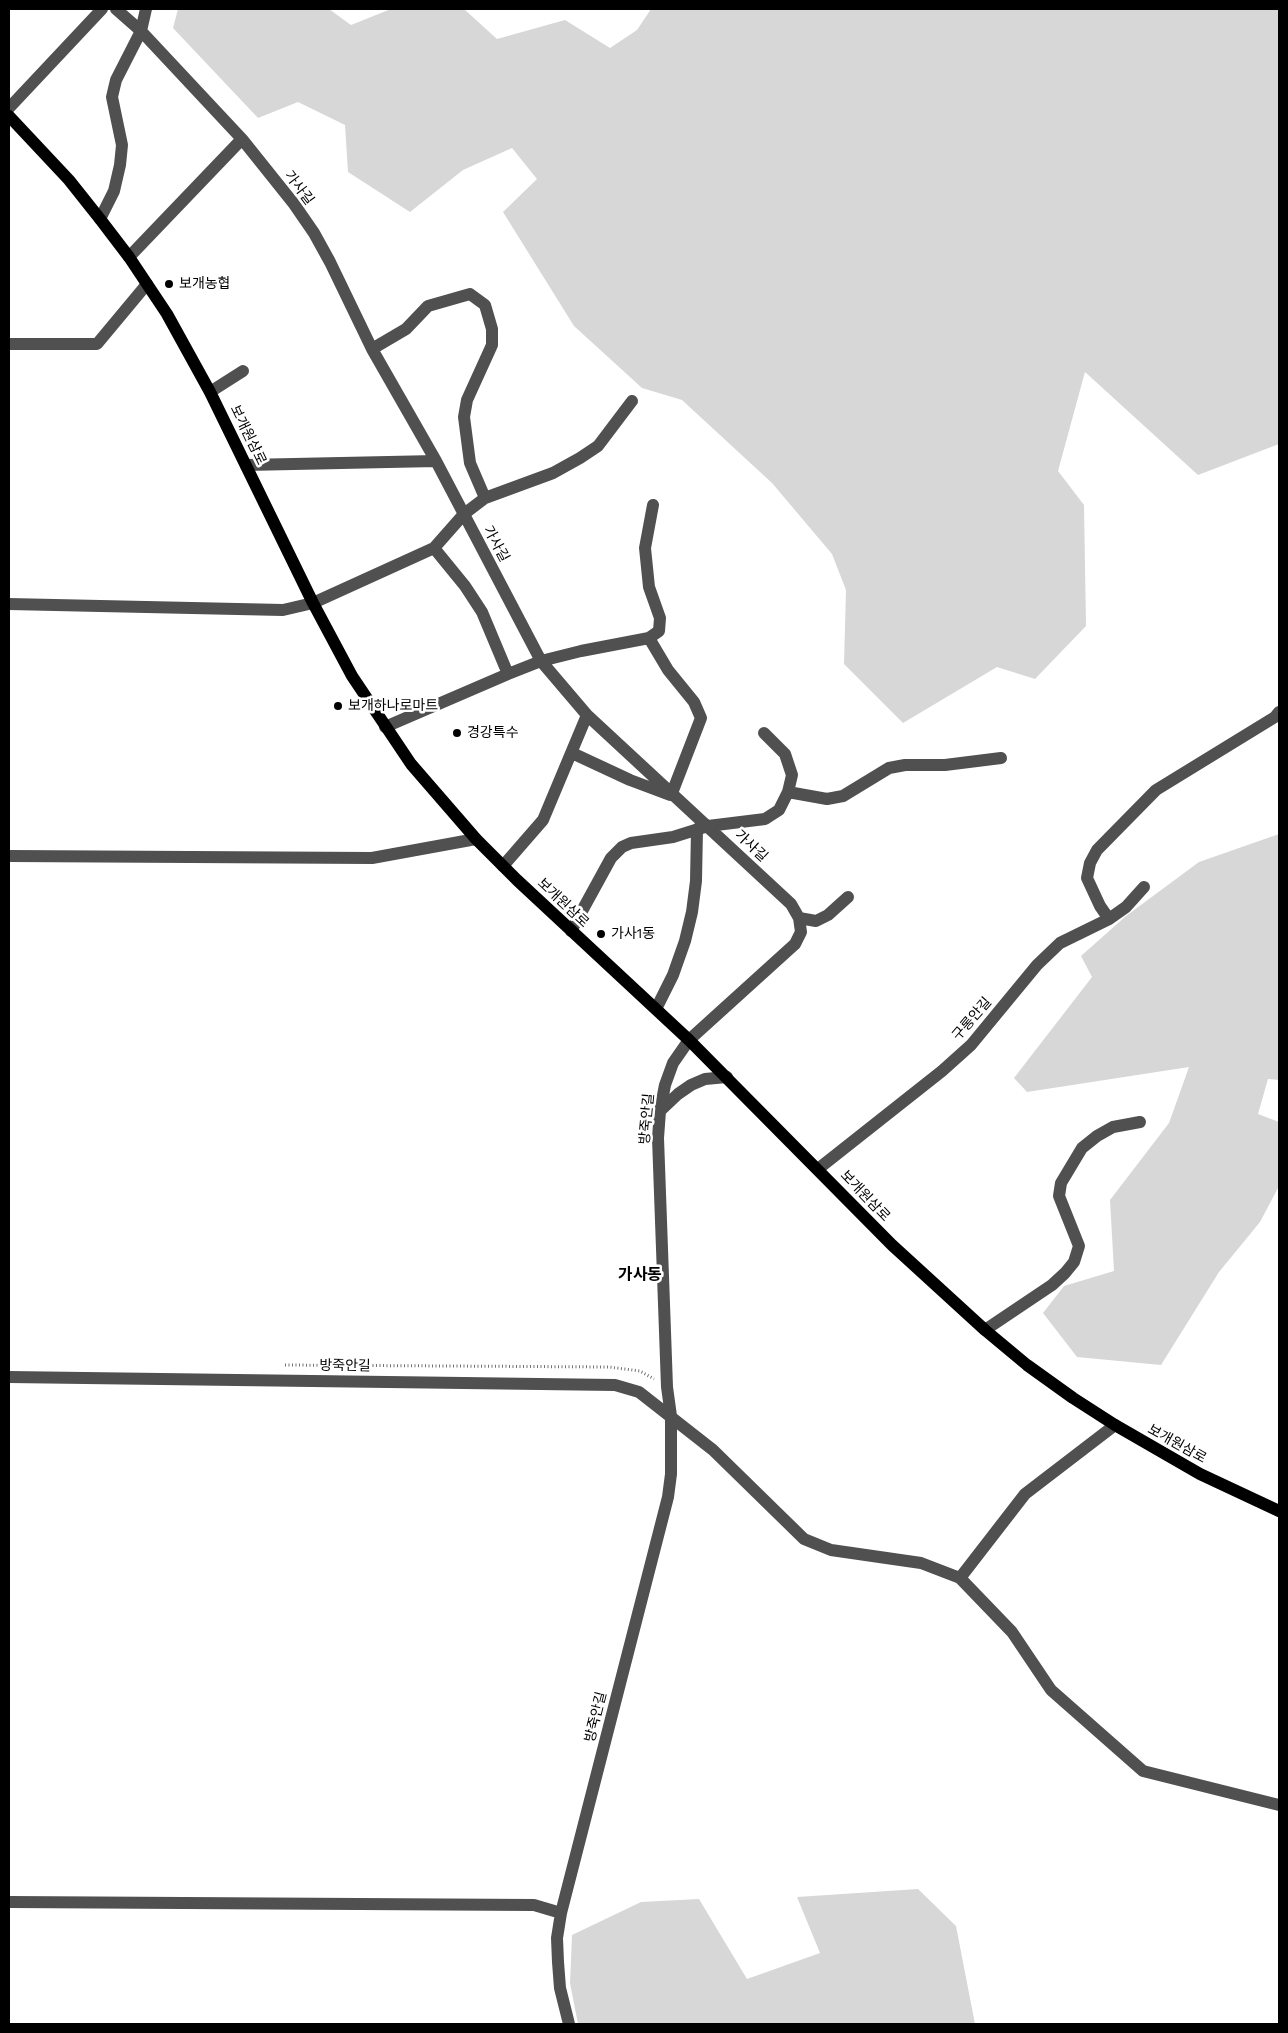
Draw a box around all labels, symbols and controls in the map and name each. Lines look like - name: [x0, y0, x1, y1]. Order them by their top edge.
- street label: 가사길: [281, 168, 317, 208]
- place label: 보개농협: [179, 276, 231, 292]
- marker: 보개농협: [163, 278, 175, 290]
- street label: 보개원삼로: [226, 402, 270, 468]
- street label: 가사길: [480, 523, 512, 565]
- place label: 보개하나로마트: [348, 698, 438, 714]
- marker: 보개하나로마트: [332, 700, 344, 712]
- place label: 경강특수: [467, 725, 519, 741]
- marker: 경강특수: [451, 727, 463, 739]
- street label: 가사길: [731, 827, 771, 865]
- street label: 보개원삼로: [534, 875, 592, 931]
- place label: 가사1동: [611, 926, 655, 942]
- marker: 가사1동: [595, 928, 607, 940]
- street label: 구롱안길: [949, 994, 995, 1044]
- street label: 방죽안길: [636, 1093, 658, 1145]
- street label: 보개원삼로: [837, 1167, 893, 1225]
- district label: 가사동: [618, 1265, 662, 1285]
- street label: 방죽안길: [319, 1357, 371, 1375]
- street label: 보개원삼로: [1145, 1421, 1209, 1467]
- street label: 방죽안길: [582, 1690, 610, 1744]

